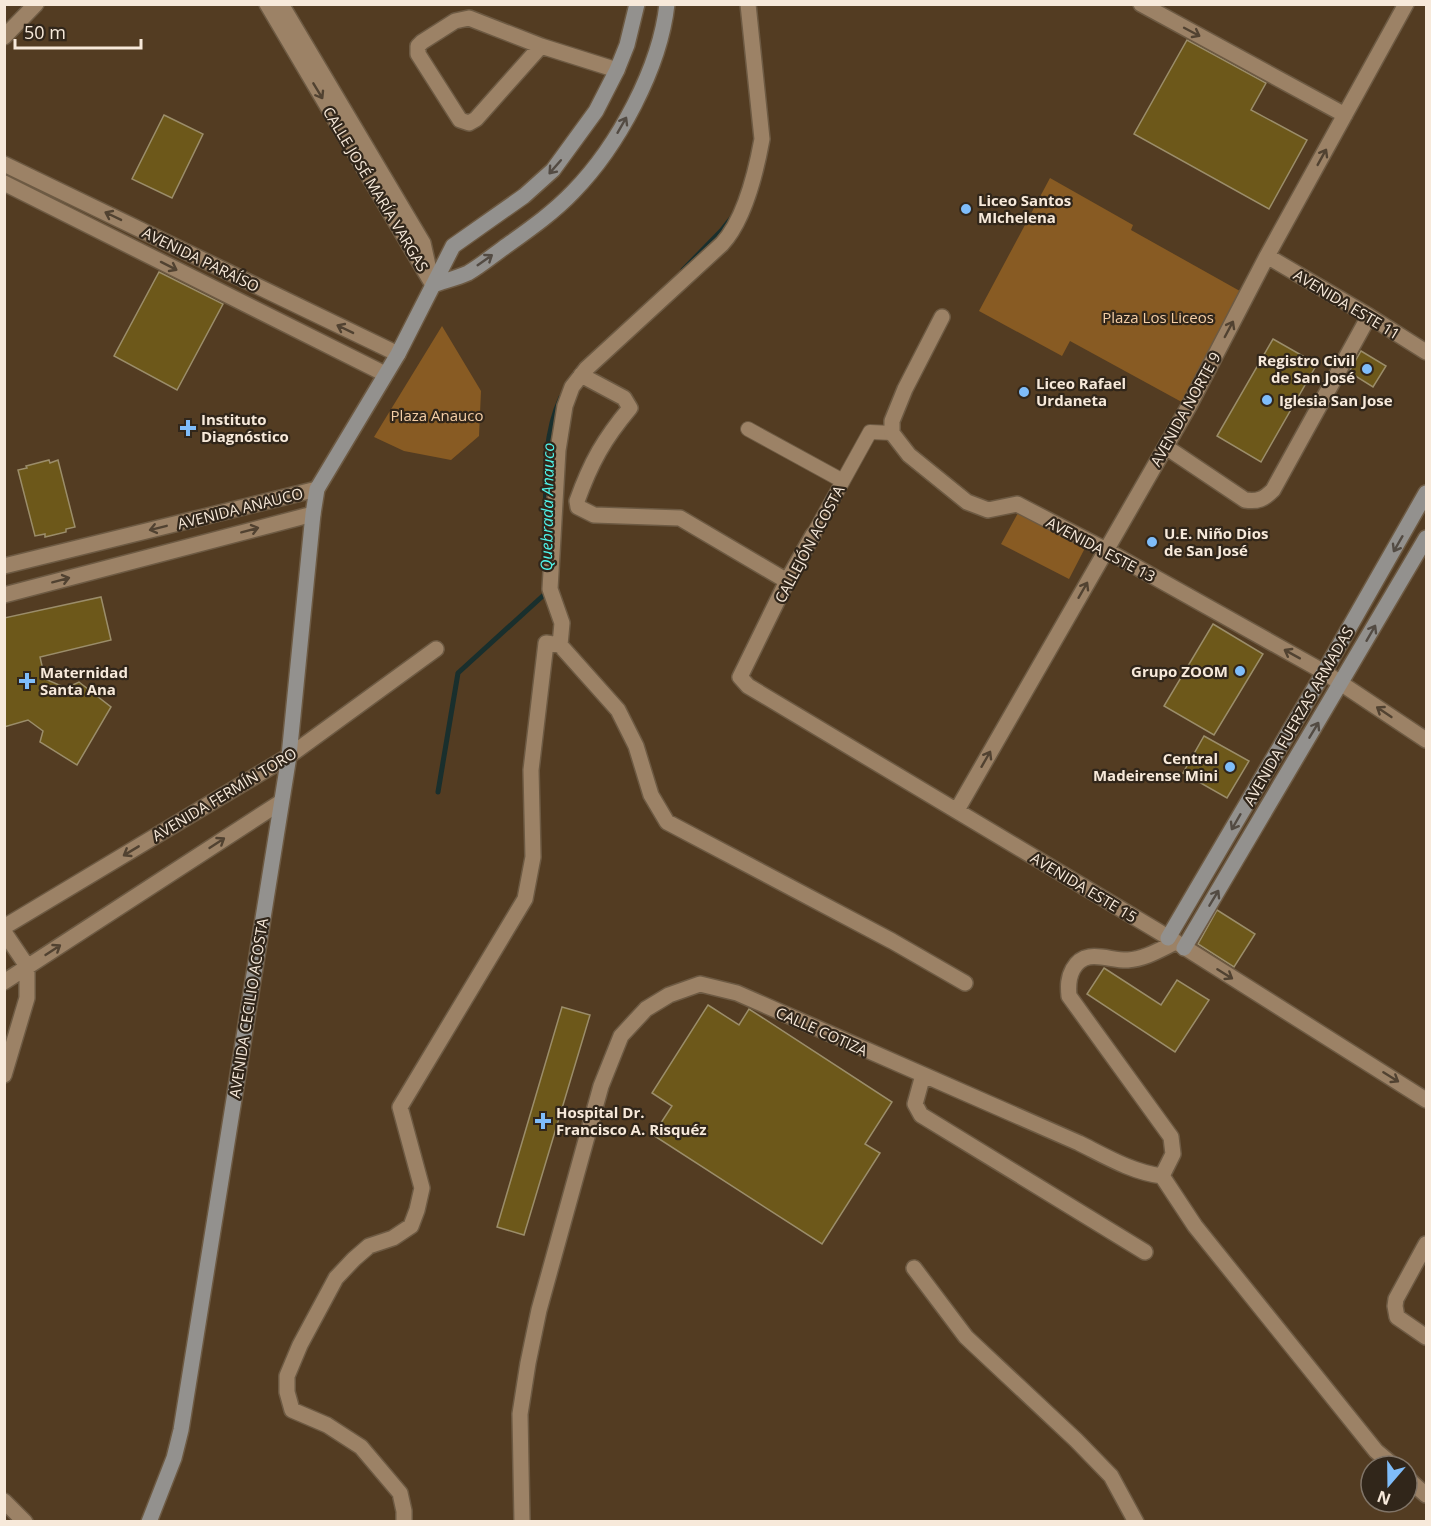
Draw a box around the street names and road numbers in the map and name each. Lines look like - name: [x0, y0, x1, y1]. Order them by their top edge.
- street label: CALLE JOSÉ MARÍA VARGAS: [319, 103, 433, 275]
- street label: AVENIDA PARAÍSO: [139, 222, 263, 296]
- street label: AVENIDA ESTE 11: [1290, 264, 1404, 344]
- street label: AVENIDA NORTE 9: [1145, 348, 1225, 470]
- street label: CALLEJÓN ACOSTA: [770, 481, 849, 606]
- street label: AVENIDA ANAUCO: [175, 483, 305, 533]
- street label: AVENIDA ESTE 13: [1043, 512, 1159, 586]
- street label: AVENIDA FUERZAS ARMADAS: [1239, 623, 1357, 809]
- street label: AVENIDA FERMÍN TORO: [148, 743, 300, 845]
- street label: AVENIDA ESTE 15: [1027, 847, 1141, 927]
- street label: AVENIDA CECILIO ACOSTA: [224, 916, 272, 1099]
- street label: CALLE COTIZA: [773, 1002, 872, 1060]

